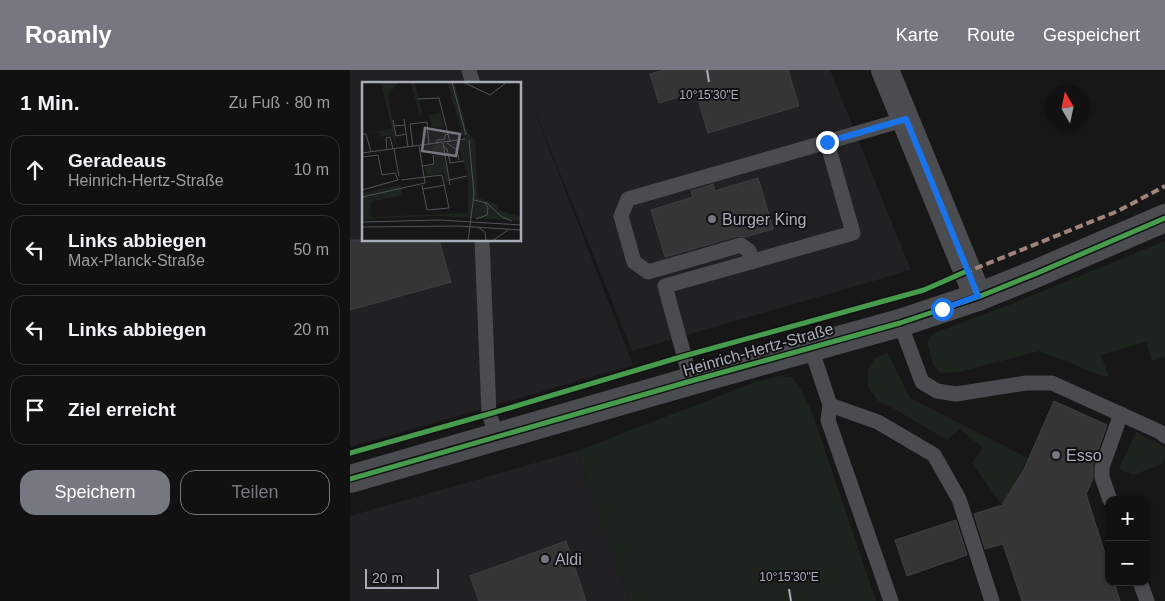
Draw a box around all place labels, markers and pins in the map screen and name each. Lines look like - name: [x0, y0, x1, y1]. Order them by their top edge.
- place label: Burger King: [722, 211, 807, 228]
- marker: Burger King: [706, 213, 718, 225]
- place label: Esso: [1066, 447, 1102, 464]
- marker: Esso: [1050, 449, 1062, 461]
- place label: Aldi: [555, 551, 582, 568]
- marker: Aldi: [539, 553, 551, 565]

